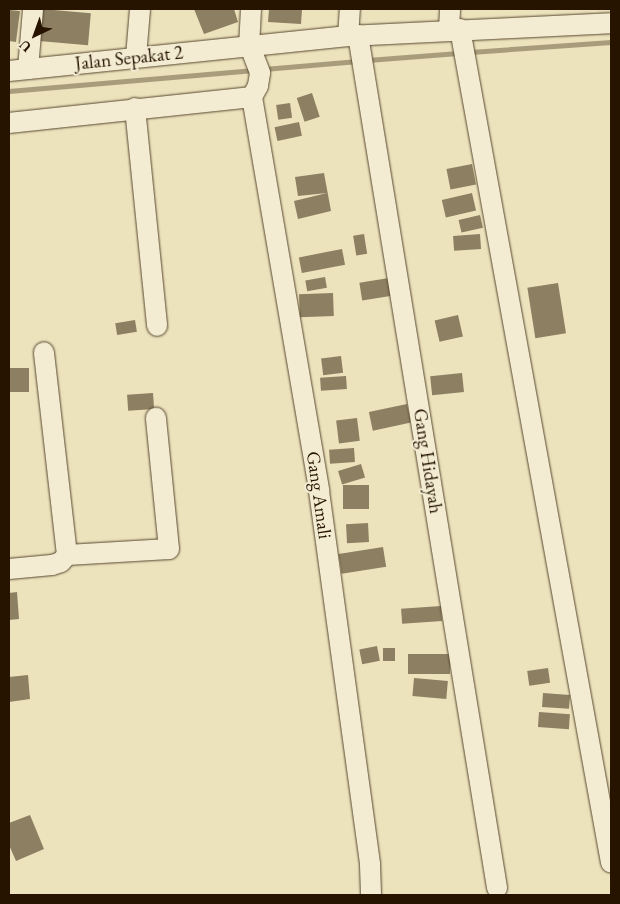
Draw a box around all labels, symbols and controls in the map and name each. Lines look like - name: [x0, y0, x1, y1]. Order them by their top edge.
- north arrow: [10, 10, 60, 60]
- text: U: [15, 36, 35, 56]
- street label: Jalan Sepakat 2: [74, 41, 184, 75]
- street label: Gang Hidayah: [408, 407, 448, 515]
- street label: Gang Amali: [302, 450, 336, 540]

